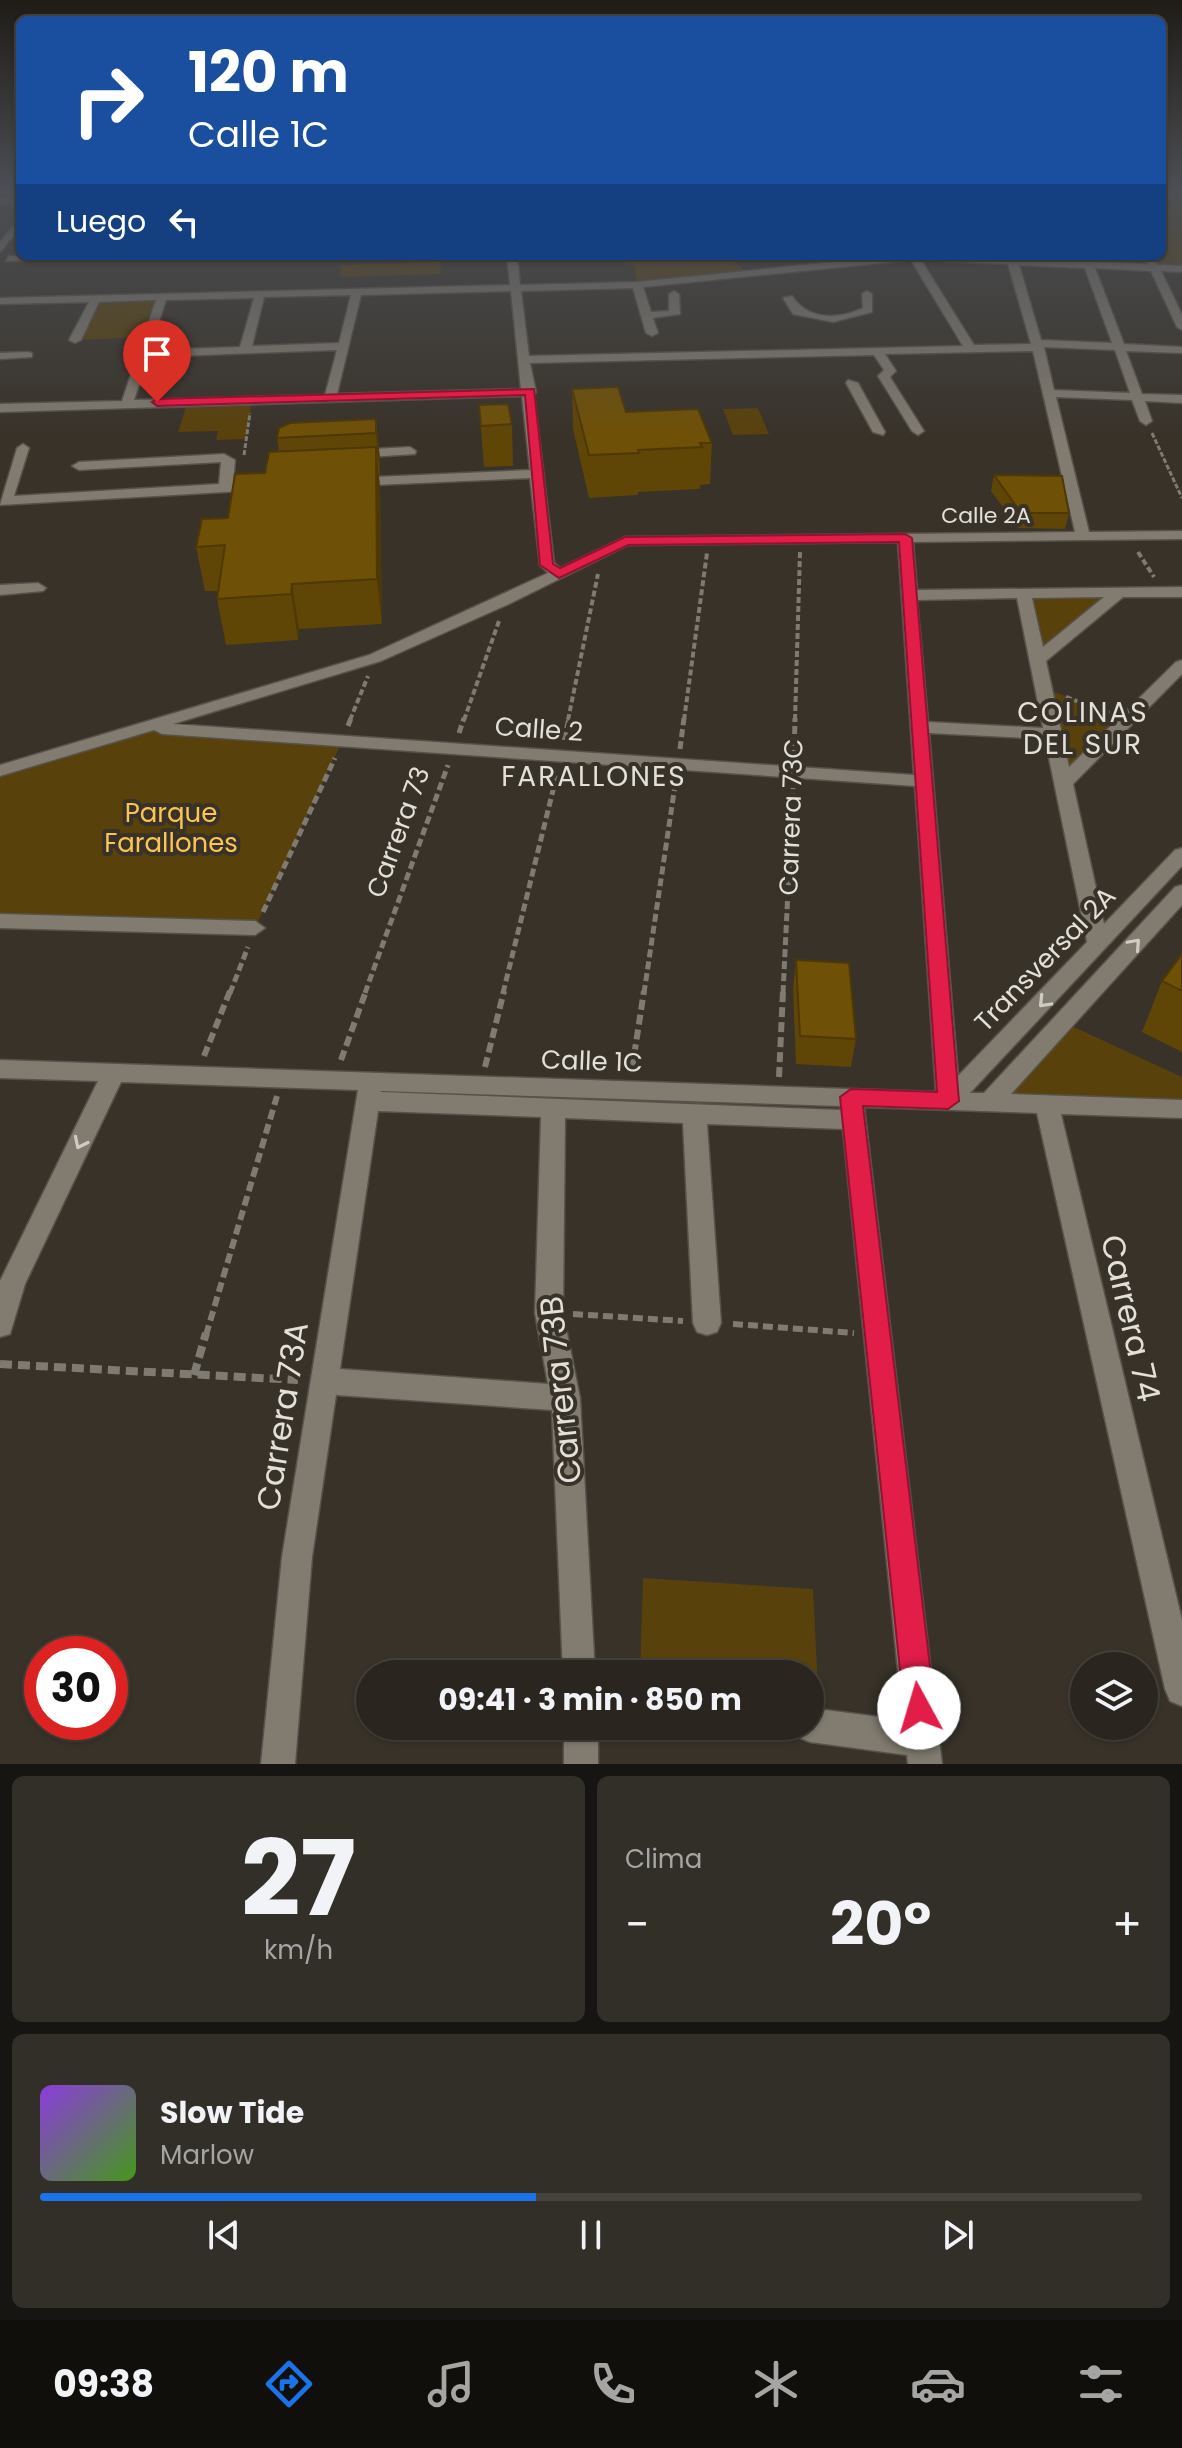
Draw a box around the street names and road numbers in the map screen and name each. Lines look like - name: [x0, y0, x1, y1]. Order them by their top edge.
- street label: Calle 2A: [941, 500, 1031, 531]
- street label: Calle 2: [494, 708, 584, 750]
- street label: Carrera 73C: [770, 738, 812, 896]
- street label: Carrera 73: [358, 762, 438, 902]
- street label: Transversal 2A: [966, 879, 1124, 1039]
- street label: Calle 1C: [540, 1041, 644, 1081]
- street label: Carrera 74: [1090, 1230, 1172, 1406]
- street label: Carrera 73B: [528, 1294, 592, 1486]
- street label: Carrera 73A: [245, 1319, 319, 1513]

